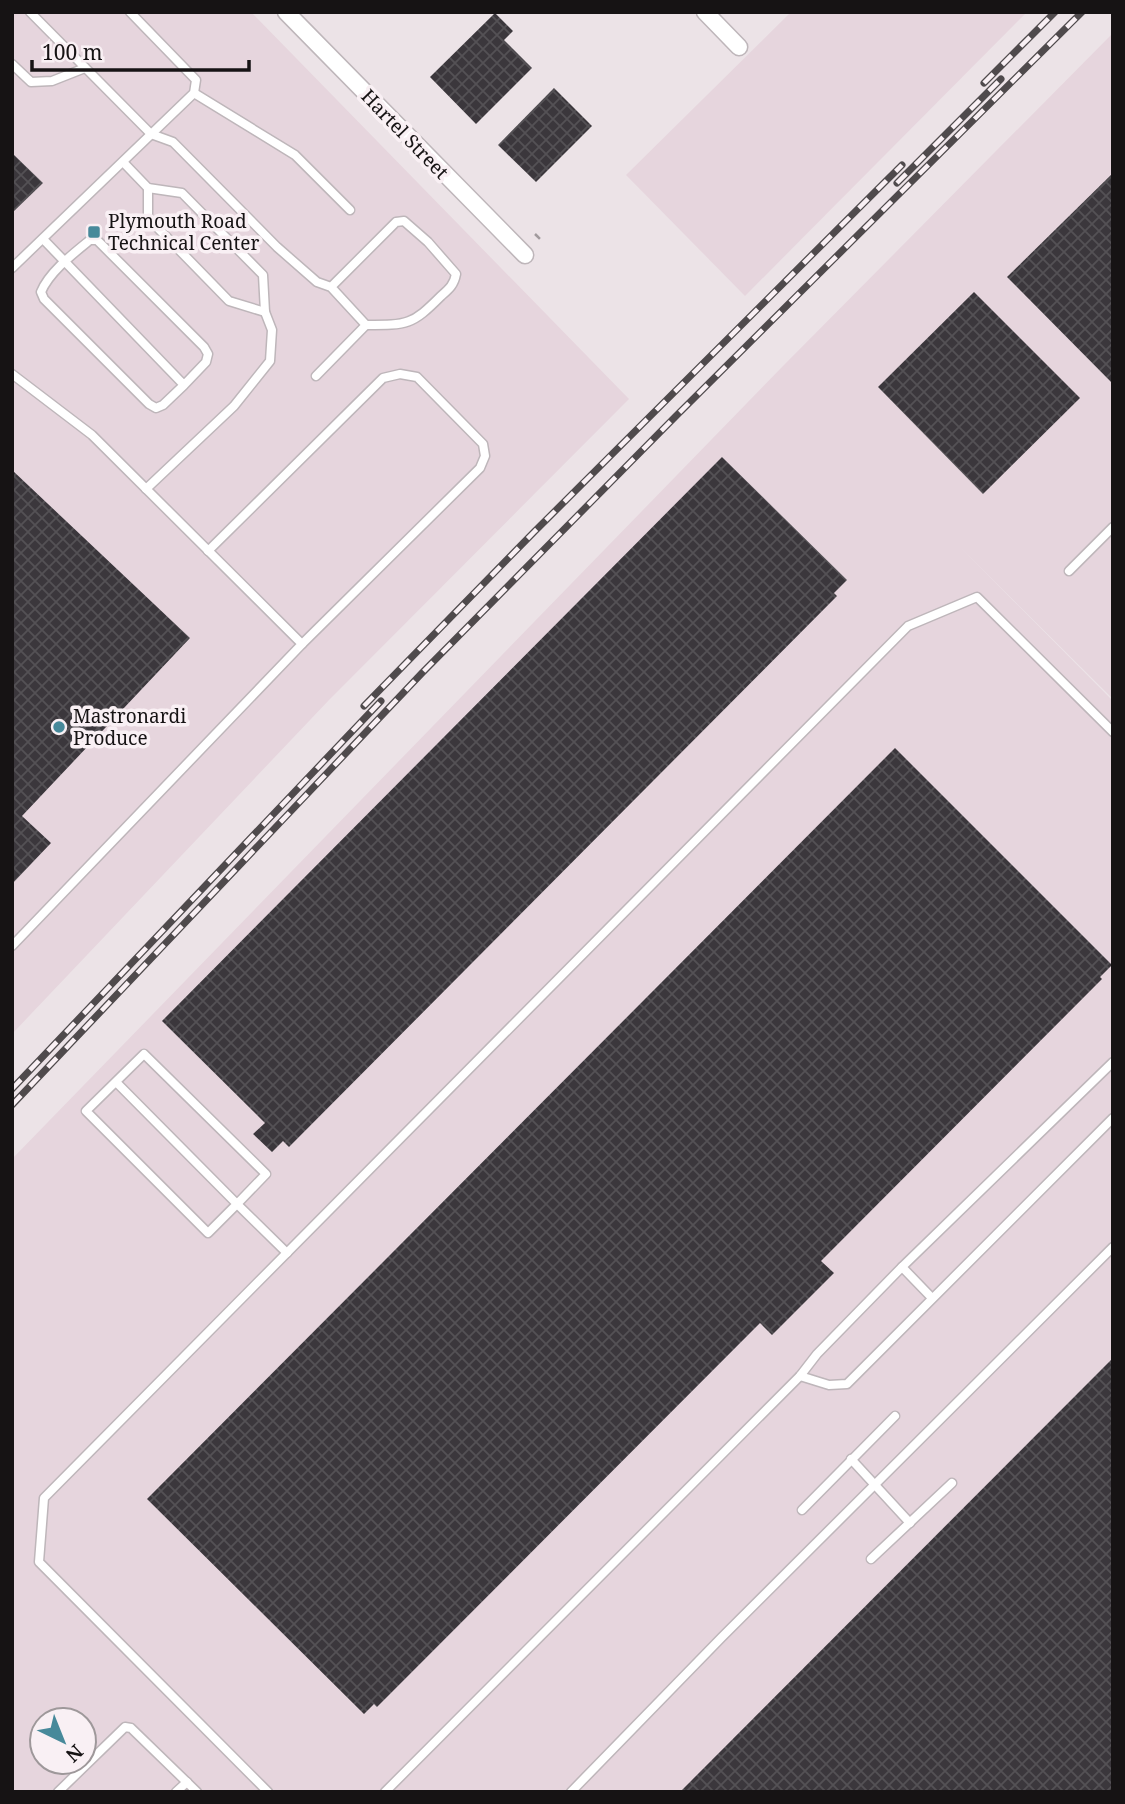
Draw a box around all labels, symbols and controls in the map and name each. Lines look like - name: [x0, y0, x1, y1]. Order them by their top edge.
- scale bar: [32, 28, 248, 72]
- text: 100 m: [42, 38, 103, 66]
- street label: Hartel Street: [356, 83, 455, 185]
- place label: Plymouth Road Technical Center: [108, 208, 259, 256]
- marker: Plymouth Road Technical Center: [86, 224, 102, 240]
- place label: Mastronardi Produce: [73, 703, 186, 751]
- marker: Mastronardi Produce: [51, 719, 67, 735]
- north arrow: [28, 1706, 98, 1776]
- text: N: [60, 1739, 89, 1768]

